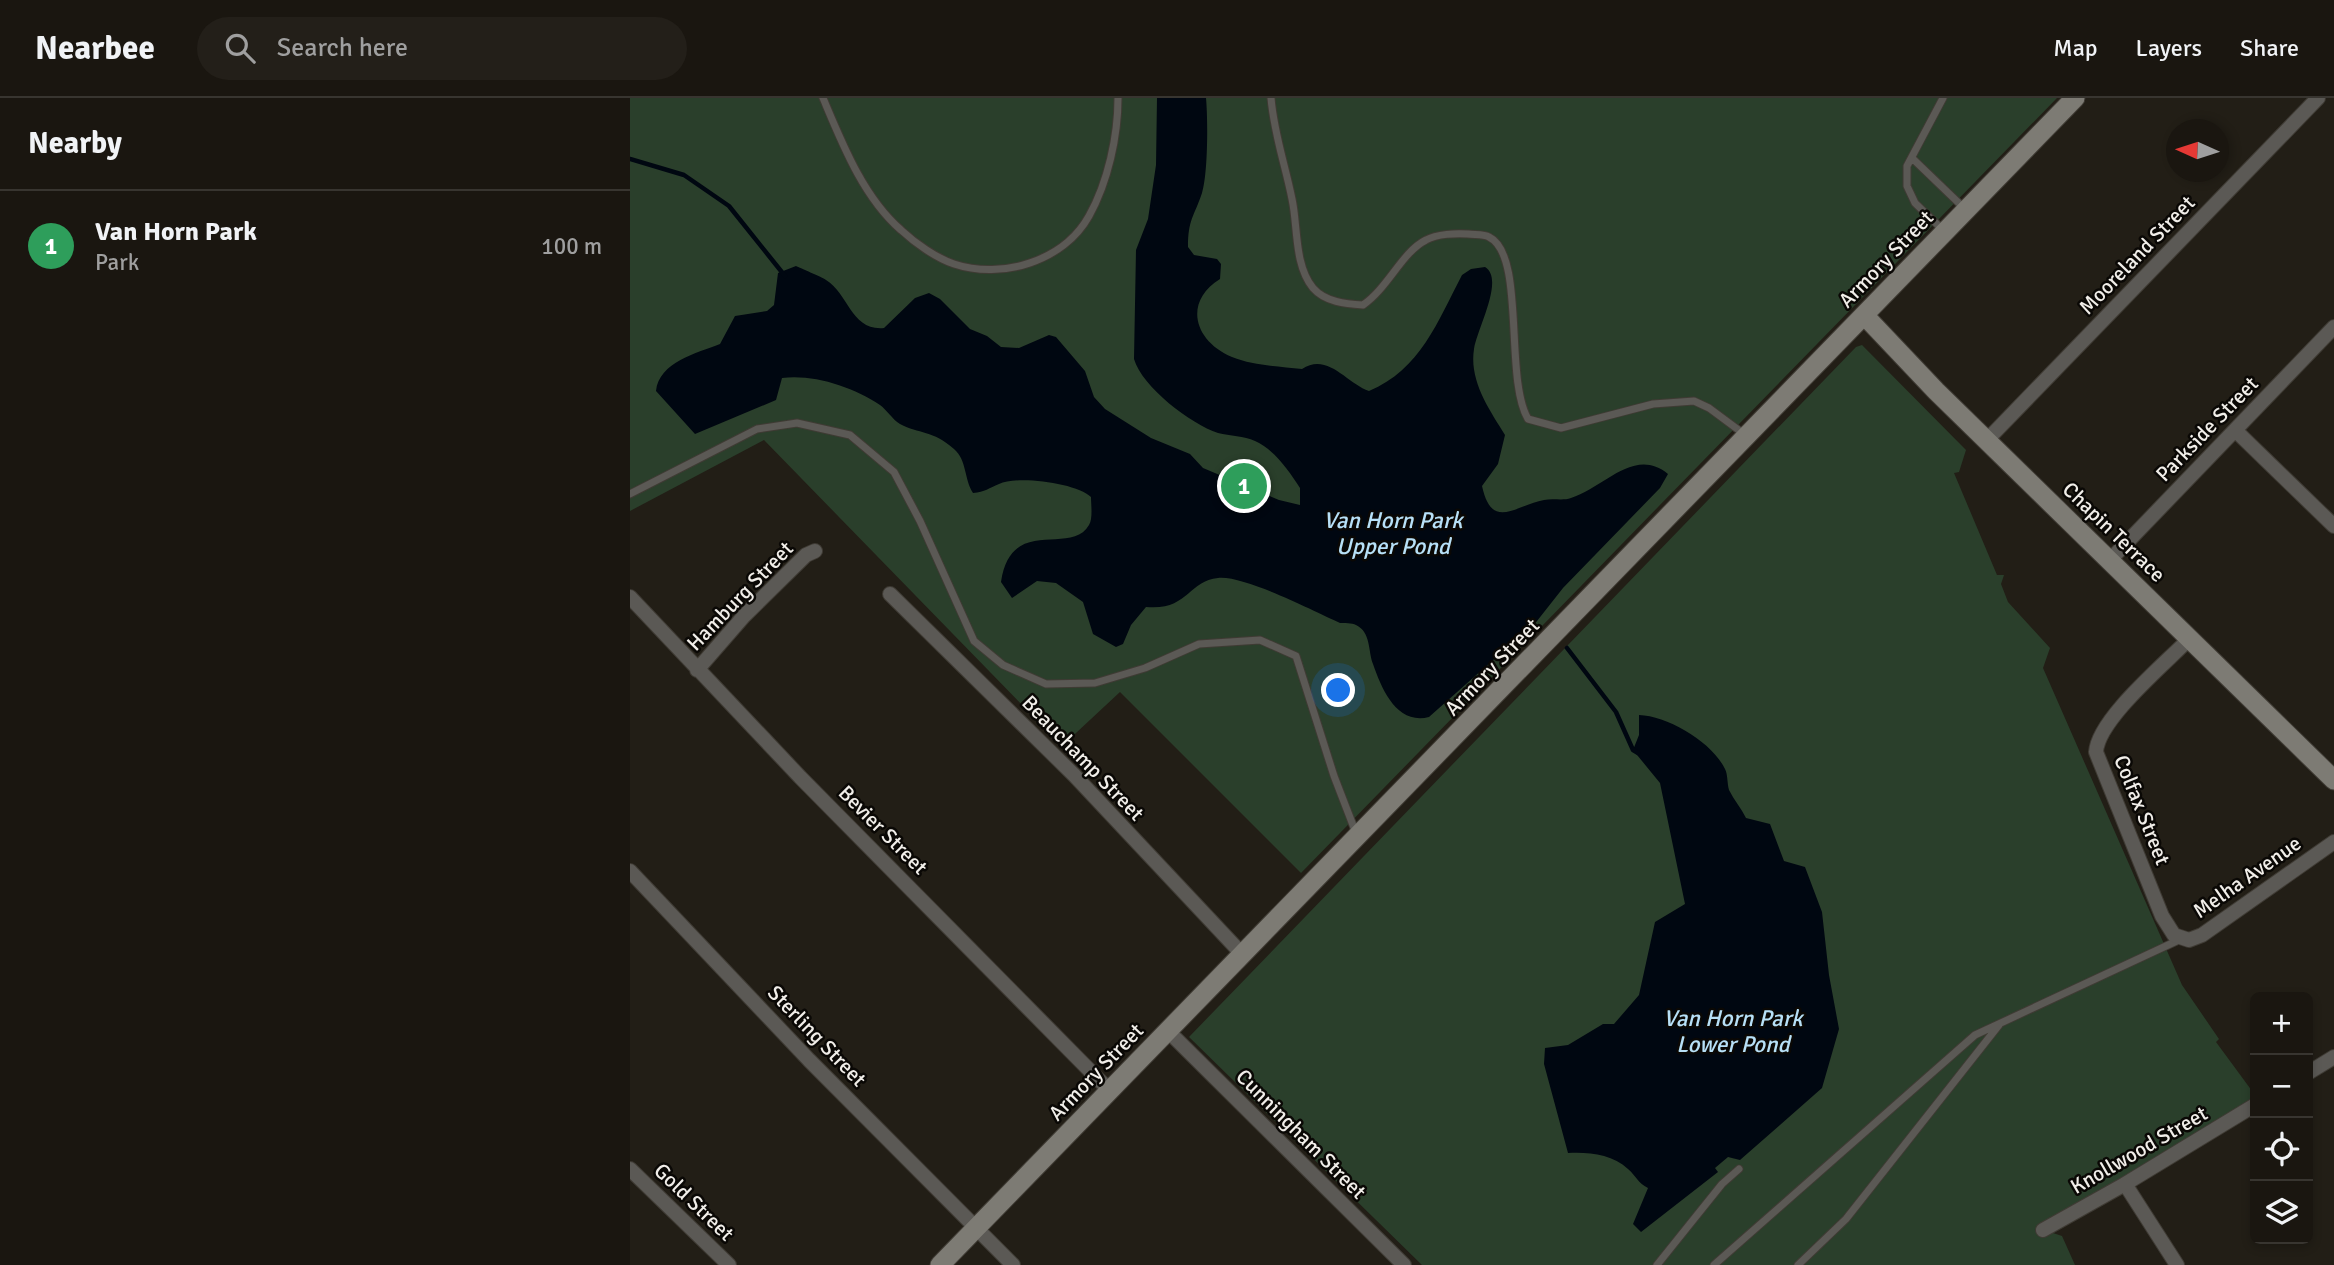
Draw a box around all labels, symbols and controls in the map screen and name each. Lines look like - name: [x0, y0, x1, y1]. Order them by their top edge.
- search box: [197, 17, 687, 80]
- text: Nearbee: [35, 28, 155, 69]
- icon: search: [221, 29, 259, 67]
- text: Search here: [277, 32, 408, 64]
- text: Map: [2053, 33, 2098, 63]
- text: Layers: [2136, 33, 2202, 63]
- text: Share: [2240, 33, 2299, 63]
- north arrow: [2166, 119, 2229, 182]
- text: Nearby: [28, 125, 122, 162]
- street label: Mooreland Street: [2074, 190, 2200, 320]
- street label: Armory Street: [1833, 205, 1939, 313]
- text: Van Horn Park: [95, 216, 257, 248]
- text: 1: [45, 232, 57, 261]
- text: 100 m: [541, 232, 602, 261]
- text: Park: [95, 248, 139, 277]
- street label: Parkside Street: [2150, 371, 2264, 487]
- pin: 1: [1221, 460, 1267, 512]
- street label: Chapin Terrace: [2057, 476, 2171, 588]
- water label: Van Horn Park Upper Pond: [1323, 506, 1465, 561]
- street label: Hamburg Street: [681, 536, 799, 656]
- street label: Armory Street: [1439, 613, 1545, 721]
- your location: [1321, 673, 1355, 707]
- street label: Beauchamp Street: [1017, 690, 1149, 826]
- street label: Colfax Street: [2108, 751, 2176, 869]
- street label: Bevier Street: [833, 780, 933, 880]
- street label: Melha Avenue: [2188, 830, 2306, 924]
- street label: Sterling Street: [762, 980, 872, 1092]
- map controls: [2250, 992, 2313, 1244]
- button: +: [2250, 992, 2313, 1055]
- water label: Van Horn Park Lower Pond: [1663, 1004, 1805, 1059]
- street label: Armory Street: [1043, 1018, 1149, 1126]
- button: −: [2250, 1055, 2313, 1118]
- street label: Cunningham Street: [1231, 1064, 1371, 1204]
- street label: Knollwood Street: [2066, 1100, 2212, 1200]
- button: locate: [2250, 1118, 2313, 1181]
- street label: Gold Street: [649, 1158, 739, 1246]
- button: layers: [2250, 1181, 2313, 1244]

